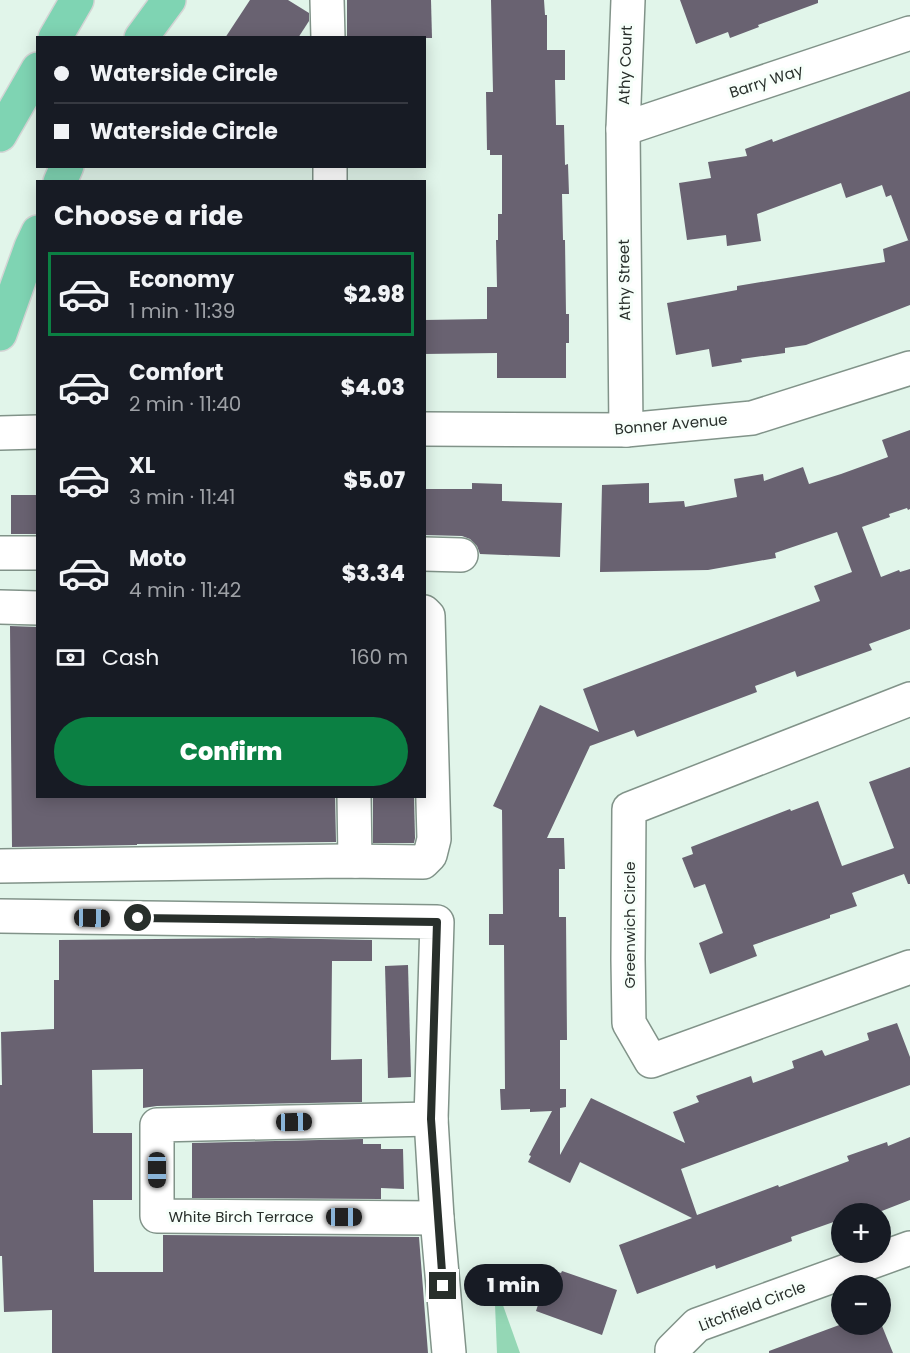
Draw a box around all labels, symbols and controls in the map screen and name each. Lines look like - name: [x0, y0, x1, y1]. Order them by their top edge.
- street label: Athy Court: [613, 25, 637, 105]
- text: Waterside Circle: [90, 58, 278, 89]
- street label: Barry Way: [727, 59, 806, 103]
- text: Waterside Circle: [90, 116, 278, 147]
- text: Choose a ride: [54, 197, 243, 234]
- street label: Athy Street: [613, 239, 635, 321]
- text: Economy: [129, 264, 234, 295]
- icon: car: [57, 267, 111, 321]
- text: $2.98: [344, 279, 405, 310]
- text: 1 min · 11:39: [129, 297, 235, 325]
- text: Comfort: [129, 357, 223, 388]
- icon: car: [57, 360, 111, 414]
- text: $4.03: [341, 372, 405, 403]
- text: 2 min · 11:40: [129, 390, 241, 418]
- street label: Bonner Avenue: [614, 409, 728, 439]
- text: XL: [129, 450, 155, 481]
- icon: car: [57, 453, 111, 507]
- text: $5.07: [343, 465, 405, 496]
- text: 3 min · 11:41: [129, 483, 235, 511]
- text: Moto: [129, 543, 186, 574]
- icon: car: [57, 546, 111, 600]
- text: $3.34: [342, 558, 405, 589]
- text: 4 min · 11:42: [129, 576, 241, 604]
- icon: cash: [54, 641, 87, 674]
- text: Cash: [102, 642, 159, 673]
- text: 160 m: [350, 643, 408, 671]
- button: Confirm: [54, 717, 408, 786]
- street label: Greenwich Circle: [619, 861, 640, 989]
- route start: [124, 904, 151, 931]
- car: [74, 909, 110, 927]
- car: [276, 1113, 312, 1131]
- car: [148, 1152, 166, 1188]
- map controls: [831, 1203, 891, 1335]
- button: +: [831, 1203, 891, 1263]
- street label: White Birch Terrace: [168, 1206, 314, 1227]
- car: [326, 1208, 362, 1226]
- callout: 1 min: [464, 1265, 563, 1307]
- text: 1 min: [487, 1271, 540, 1299]
- route end: [429, 1272, 456, 1299]
- button: −: [831, 1275, 891, 1335]
- street label: Litchfield Circle: [695, 1276, 809, 1336]

